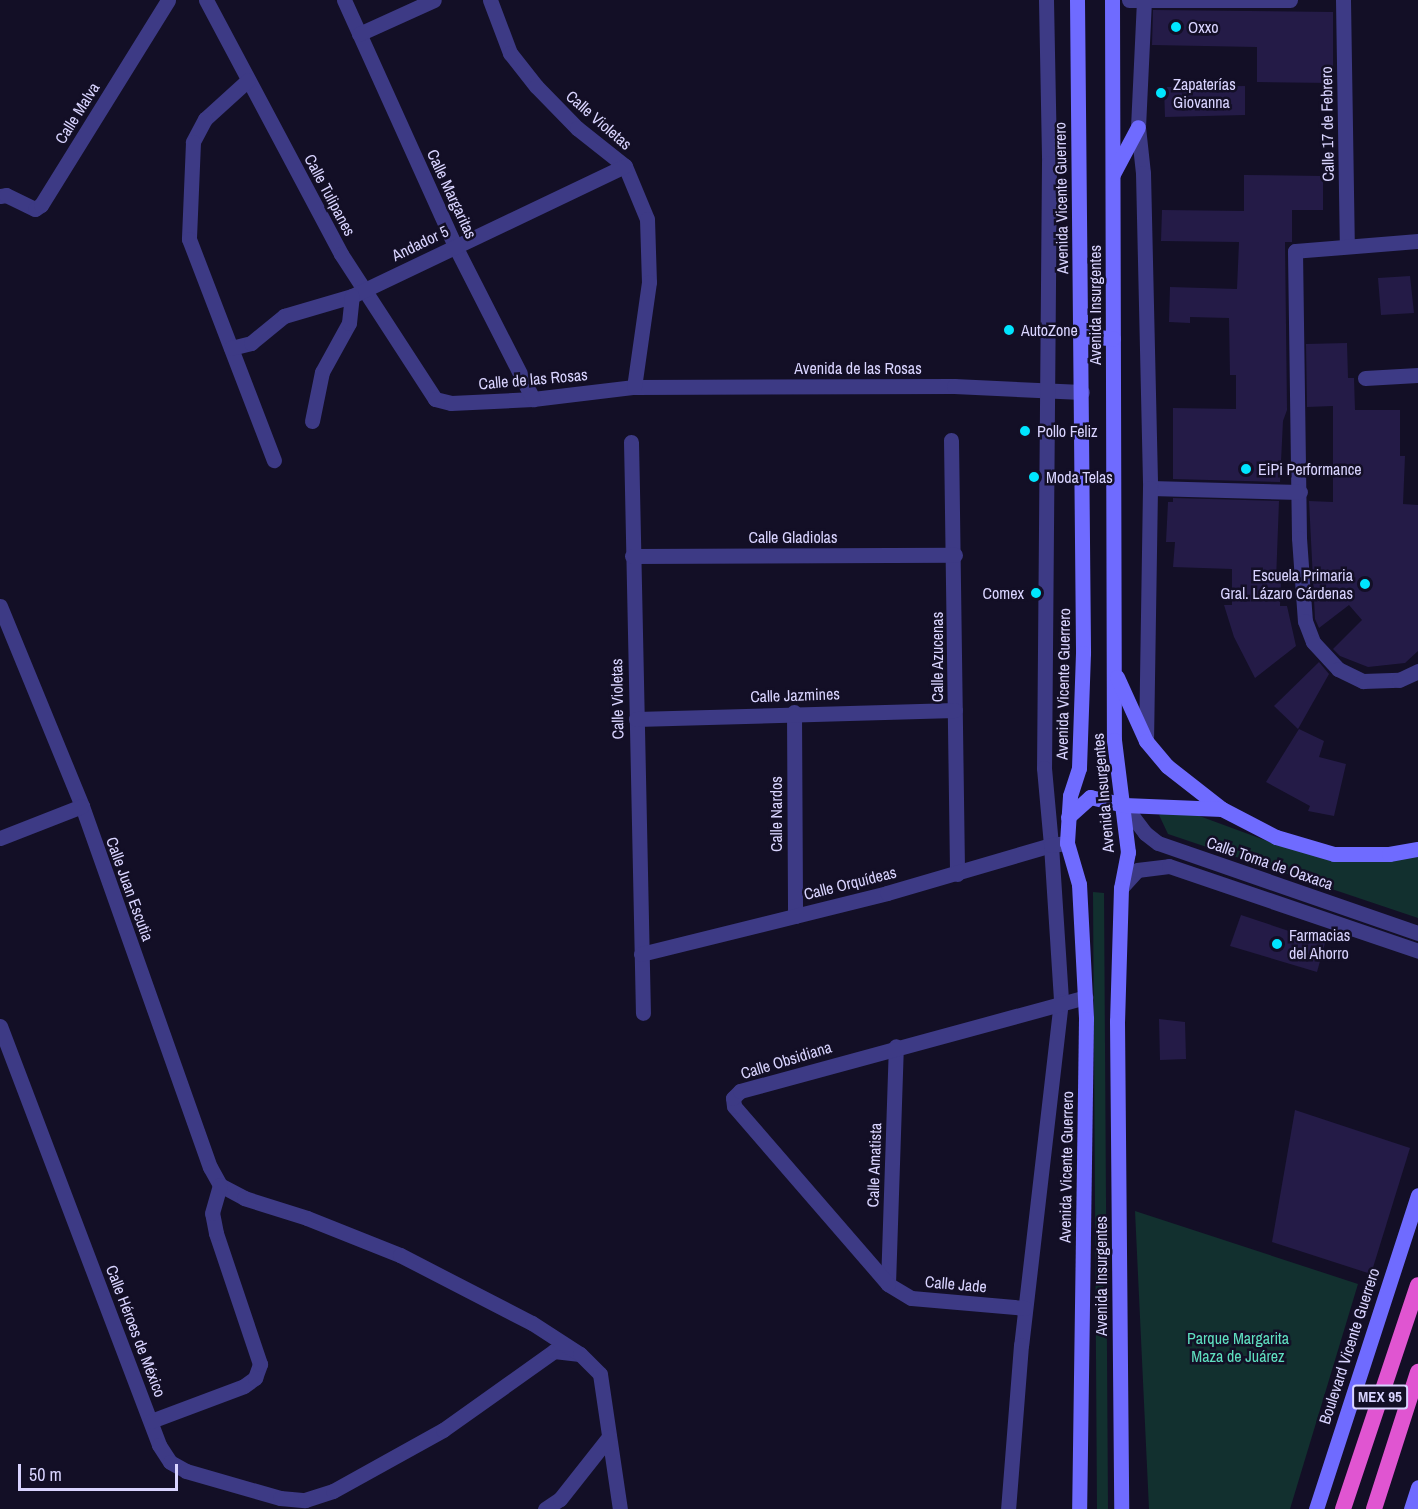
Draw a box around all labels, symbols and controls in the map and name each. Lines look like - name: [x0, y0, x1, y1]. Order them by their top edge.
- place label: Oxxo: [1188, 17, 1219, 37]
- marker: Oxxo: [1169, 20, 1183, 34]
- street label: Calle 17 de Febrero: [1316, 66, 1338, 182]
- place label: Zapaterías Giovanna: [1173, 74, 1236, 112]
- street label: Calle Malva: [51, 79, 103, 147]
- street label: Calle Violetas: [562, 86, 636, 154]
- marker: Zapaterías Giovanna: [1154, 86, 1168, 100]
- street label: Avenida Vicente Guerrero: [1050, 122, 1072, 274]
- street label: Calle Margaritas: [423, 146, 481, 242]
- street label: Calle Tulipanes: [300, 151, 360, 239]
- street label: Andador 5: [389, 221, 451, 265]
- street label: Avenida Insurgentes: [1085, 245, 1105, 365]
- place label: AutoZone: [1021, 320, 1078, 340]
- marker: AutoZone: [1002, 323, 1016, 337]
- street label: Avenida de las Rosas: [794, 358, 922, 378]
- street label: Calle de las Rosas: [478, 365, 588, 393]
- place label: Pollo Feliz: [1037, 421, 1098, 441]
- marker: Pollo Feliz: [1018, 424, 1032, 438]
- place label: EiPi Performance: [1258, 459, 1362, 479]
- marker: EiPi Performance: [1239, 462, 1253, 476]
- place label: Moda Telas: [1046, 467, 1113, 487]
- marker: Moda Telas: [1027, 470, 1041, 484]
- street label: Calle Gladiolas: [749, 527, 837, 547]
- place label: Escuela Primaria Gral. Lázaro Cárdenas: [1220, 565, 1353, 603]
- marker: Escuela Primaria Gral. Lázaro Cárdenas: [1358, 577, 1372, 591]
- place label: Comex: [982, 583, 1024, 603]
- marker: Comex: [1029, 586, 1043, 600]
- street label: Avenida Vicente Guerrero: [1052, 608, 1074, 760]
- street label: Calle Azucenas: [927, 611, 947, 703]
- street label: Calle Violetas: [607, 658, 627, 740]
- street label: Calle Jazmines: [750, 684, 840, 706]
- street label: Avenida Insurgentes: [1088, 732, 1118, 854]
- street label: Calle Nardos: [766, 776, 786, 852]
- street label: Calle Toma de Oaxaca: [1204, 832, 1336, 894]
- street label: Calle Juan Escutia: [102, 834, 158, 944]
- street label: Calle Orquídeas: [802, 862, 898, 904]
- place label: Farmacias del Ahorro: [1289, 925, 1350, 963]
- marker: Farmacias del Ahorro: [1270, 937, 1284, 951]
- street label: Calle Obsidiana: [738, 1037, 834, 1083]
- street label: Avenida Vicente Guerrero: [1055, 1091, 1077, 1243]
- street label: Calle Amatista: [863, 1122, 885, 1208]
- street label: Avenida Insurgentes: [1091, 1216, 1111, 1336]
- street label: Calle Héroes de México: [102, 1262, 170, 1400]
- street label: Boulevard Vicente Guerrero: [1315, 1265, 1383, 1427]
- street label: Calle Jade: [924, 1272, 988, 1296]
- park label: Parque Margarita Maza de Juárez: [1187, 1328, 1289, 1366]
- road number: MEX 95: [1352, 1385, 1408, 1409]
- scale bar: [21, 1452, 182, 1490]
- text: 50 m: [29, 1462, 62, 1487]

